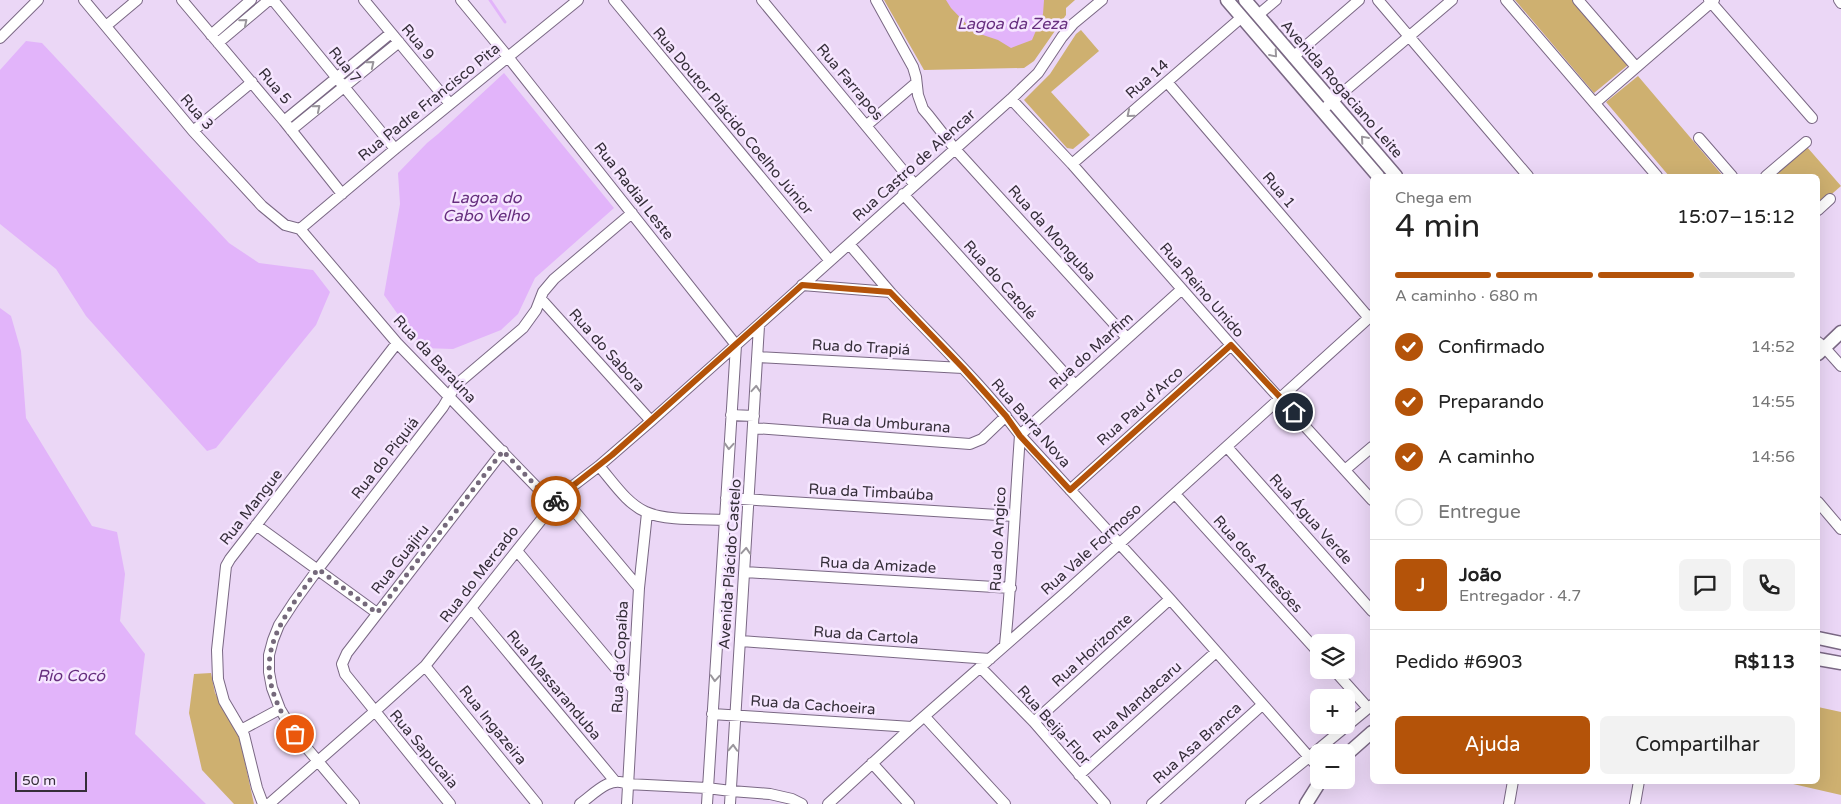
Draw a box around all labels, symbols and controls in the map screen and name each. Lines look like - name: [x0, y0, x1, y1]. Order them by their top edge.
- water label: Lagoa da Zeza: [957, 14, 1068, 34]
- street label: Avenida Rogaciano Leite: [1277, 16, 1407, 162]
- one-way arrow: [238, 18, 247, 27]
- street label: Rua 9: [398, 20, 438, 64]
- street label: Rua Doutor Plácido Coelho Júnior: [649, 23, 817, 219]
- street label: Rua Padre Francisco Pita: [354, 39, 504, 165]
- street label: Rua Farrapos: [813, 40, 887, 124]
- street label: Rua 7: [325, 43, 365, 87]
- one-way arrow: [1268, 48, 1277, 57]
- street label: Rua 14: [1122, 55, 1172, 103]
- one-way arrow: [365, 62, 374, 70]
- street label: Rua 5: [255, 64, 295, 108]
- street label: Rua 3: [177, 90, 217, 134]
- one-way arrow: [312, 105, 321, 114]
- street label: Rua Castro de Alencar: [849, 105, 979, 225]
- one-way arrow: [1127, 108, 1136, 117]
- one-way arrow: [1361, 136, 1370, 145]
- street label: Rua Radial Leste: [590, 139, 678, 243]
- street label: Rua 1: [1259, 168, 1299, 212]
- street label: Rua da Monguba: [1004, 181, 1100, 285]
- water label: Lagoa do Cabo Velho: [443, 188, 531, 226]
- text: Chega em: [1395, 188, 1472, 208]
- text: 15:07–15:12: [1677, 206, 1795, 228]
- text: 4 min: [1395, 208, 1480, 246]
- street label: Rua do Catolé: [960, 237, 1040, 323]
- street label: Rua Reino Unido: [1156, 239, 1248, 341]
- text: A caminho · 680 m: [1395, 286, 1538, 306]
- street label: Rua do Sabora: [565, 305, 649, 395]
- street label: Rua do Marfim: [1045, 309, 1137, 393]
- street label: Rua da Baraúna: [390, 311, 480, 407]
- icon: check: [1395, 333, 1423, 361]
- street label: Rua do Trapiá: [811, 335, 911, 359]
- text: Confirmado: [1438, 336, 1545, 358]
- text: 14:52: [1751, 337, 1795, 357]
- street label: Rua Pau d'Arco: [1093, 363, 1187, 449]
- street label: Rua Barra Nova: [987, 375, 1075, 471]
- one-way arrow: [750, 385, 761, 393]
- icon: check: [1395, 388, 1423, 416]
- pin: [1273, 391, 1315, 433]
- text: Preparando: [1438, 391, 1544, 413]
- text: 14:55: [1751, 392, 1795, 412]
- icon: home: [1280, 398, 1308, 426]
- street label: Rua da Umburana: [821, 410, 951, 436]
- street label: Rua do Piquiá: [347, 413, 423, 503]
- one-way arrow: [724, 442, 735, 450]
- icon: check: [1395, 443, 1423, 471]
- text: A caminho: [1438, 446, 1535, 468]
- text: 14:56: [1751, 447, 1795, 467]
- street label: Rua Mangue: [216, 465, 286, 549]
- street label: Rua Água Verde: [1266, 470, 1356, 568]
- courier: [531, 476, 581, 526]
- street label: Avenida Plácido Castelo: [715, 478, 745, 650]
- street label: Rua da Timbaúba: [808, 480, 934, 504]
- street label: Rua do Angico: [986, 486, 1010, 592]
- icon: bike: [542, 487, 570, 515]
- street label: Rua Vale Formoso: [1037, 499, 1145, 599]
- text: Entregue: [1438, 501, 1521, 523]
- street label: Rua dos Artesões: [1210, 512, 1306, 616]
- street label: Rua Guajiru: [367, 521, 433, 597]
- street label: Rua do Mercado: [436, 522, 522, 626]
- one-way arrow: [740, 547, 751, 555]
- street label: Rua da Amizade: [819, 553, 937, 577]
- button: chat: [1679, 559, 1731, 611]
- button: phone: [1743, 559, 1795, 611]
- text: João: [1459, 564, 1502, 586]
- text: J: [1417, 574, 1425, 596]
- text: Entregador · 4.7: [1459, 586, 1581, 606]
- street label: Rua da Copaíba: [608, 600, 632, 714]
- street label: Rua Horizonte: [1048, 609, 1136, 691]
- street label: Rua da Cartola: [813, 622, 919, 648]
- street label: Rua Massaranduba: [503, 626, 605, 744]
- map controls: [1310, 634, 1355, 789]
- button: layers: [1310, 634, 1355, 679]
- text: Pedido #6903: [1395, 651, 1523, 673]
- text: R$113: [1734, 651, 1795, 673]
- street label: Rua Mandacaru: [1089, 657, 1185, 747]
- water label: Rio Cocó: [37, 666, 106, 686]
- one-way arrow: [709, 674, 720, 682]
- street label: Rua Ingazeira: [455, 682, 531, 768]
- street label: Rua Beija-Flor: [1014, 682, 1095, 769]
- button: +: [1310, 689, 1355, 734]
- street label: Rua da Cachoeira: [750, 692, 876, 718]
- street label: Rua Asa Branca: [1149, 699, 1245, 787]
- street label: Rua Sapucaia: [386, 706, 462, 792]
- pin: [274, 713, 316, 755]
- button: Ajuda: [1395, 716, 1590, 774]
- button: Compartilhar: [1600, 716, 1795, 774]
- icon: bag: [281, 720, 309, 748]
- one-way arrow: [727, 744, 738, 752]
- button: −: [1310, 744, 1355, 789]
- scale bar: [15, 769, 88, 792]
- text: 50 m: [22, 772, 56, 789]

